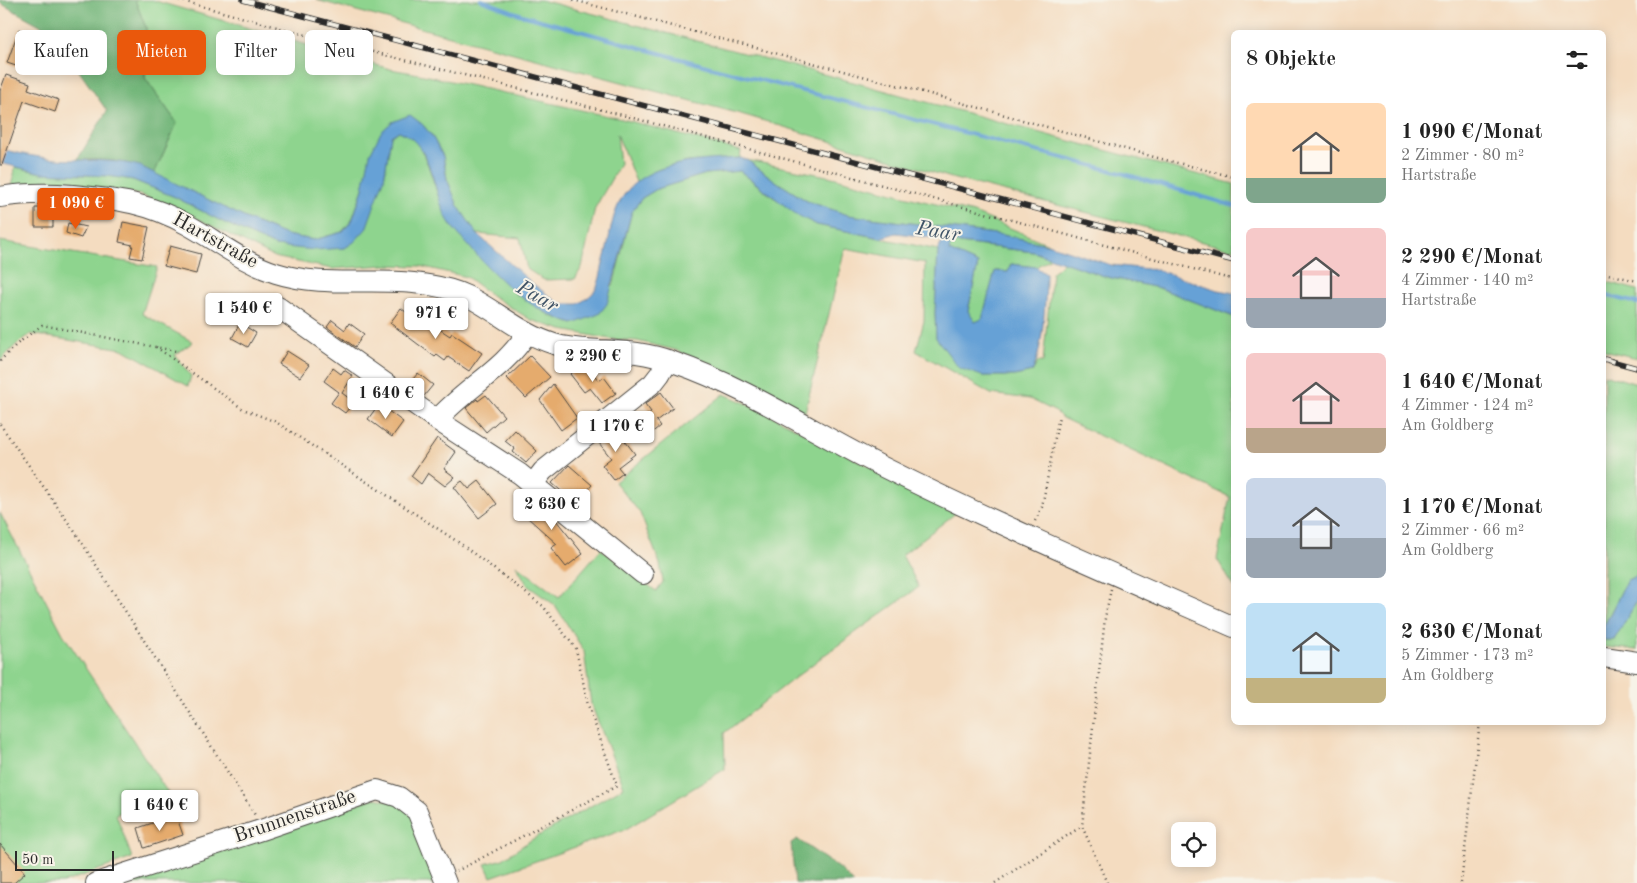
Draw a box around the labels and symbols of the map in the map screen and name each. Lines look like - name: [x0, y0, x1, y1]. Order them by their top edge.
- pin: 1 090 €: [30, 188, 122, 230]
- street label: Hartstraße: [169, 209, 261, 273]
- water label: Paar: [913, 218, 962, 246]
- water label: Paar: [512, 277, 562, 317]
- pin: 1 540 €: [198, 292, 290, 335]
- pin: 971 €: [401, 298, 471, 340]
- pin: 2 290 €: [547, 340, 639, 383]
- pin: 1 640 €: [340, 378, 432, 420]
- pin: 1 170 €: [570, 410, 662, 453]
- pin: 2 630 €: [506, 488, 598, 531]
- street label: Brunnenstraße: [231, 787, 359, 847]
- pin: 1 640 €: [114, 790, 206, 832]
- scale bar: [15, 848, 114, 871]

